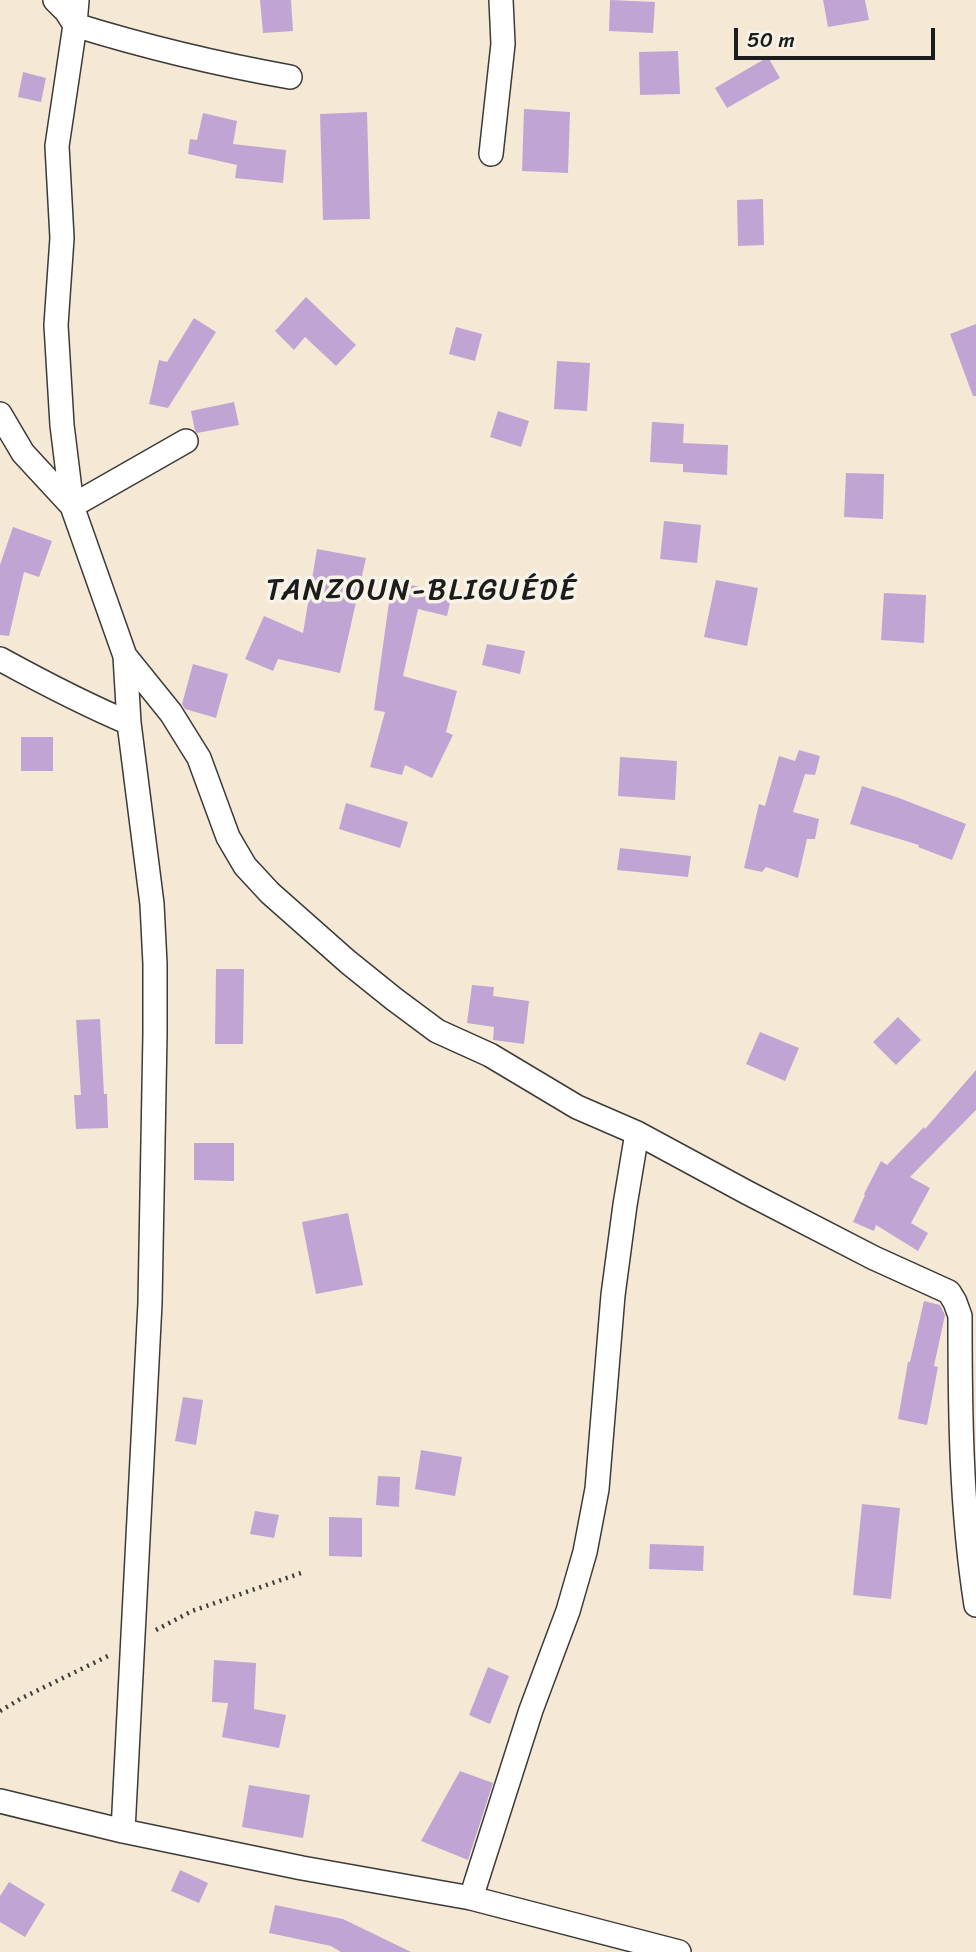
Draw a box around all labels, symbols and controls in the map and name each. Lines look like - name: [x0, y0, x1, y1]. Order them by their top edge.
- scale bar: [738, 14, 939, 58]
- text: 50 m: [747, 21, 795, 59]
- district label: TANZOUN-BLIGUÉDÉ: [269, 573, 575, 609]

